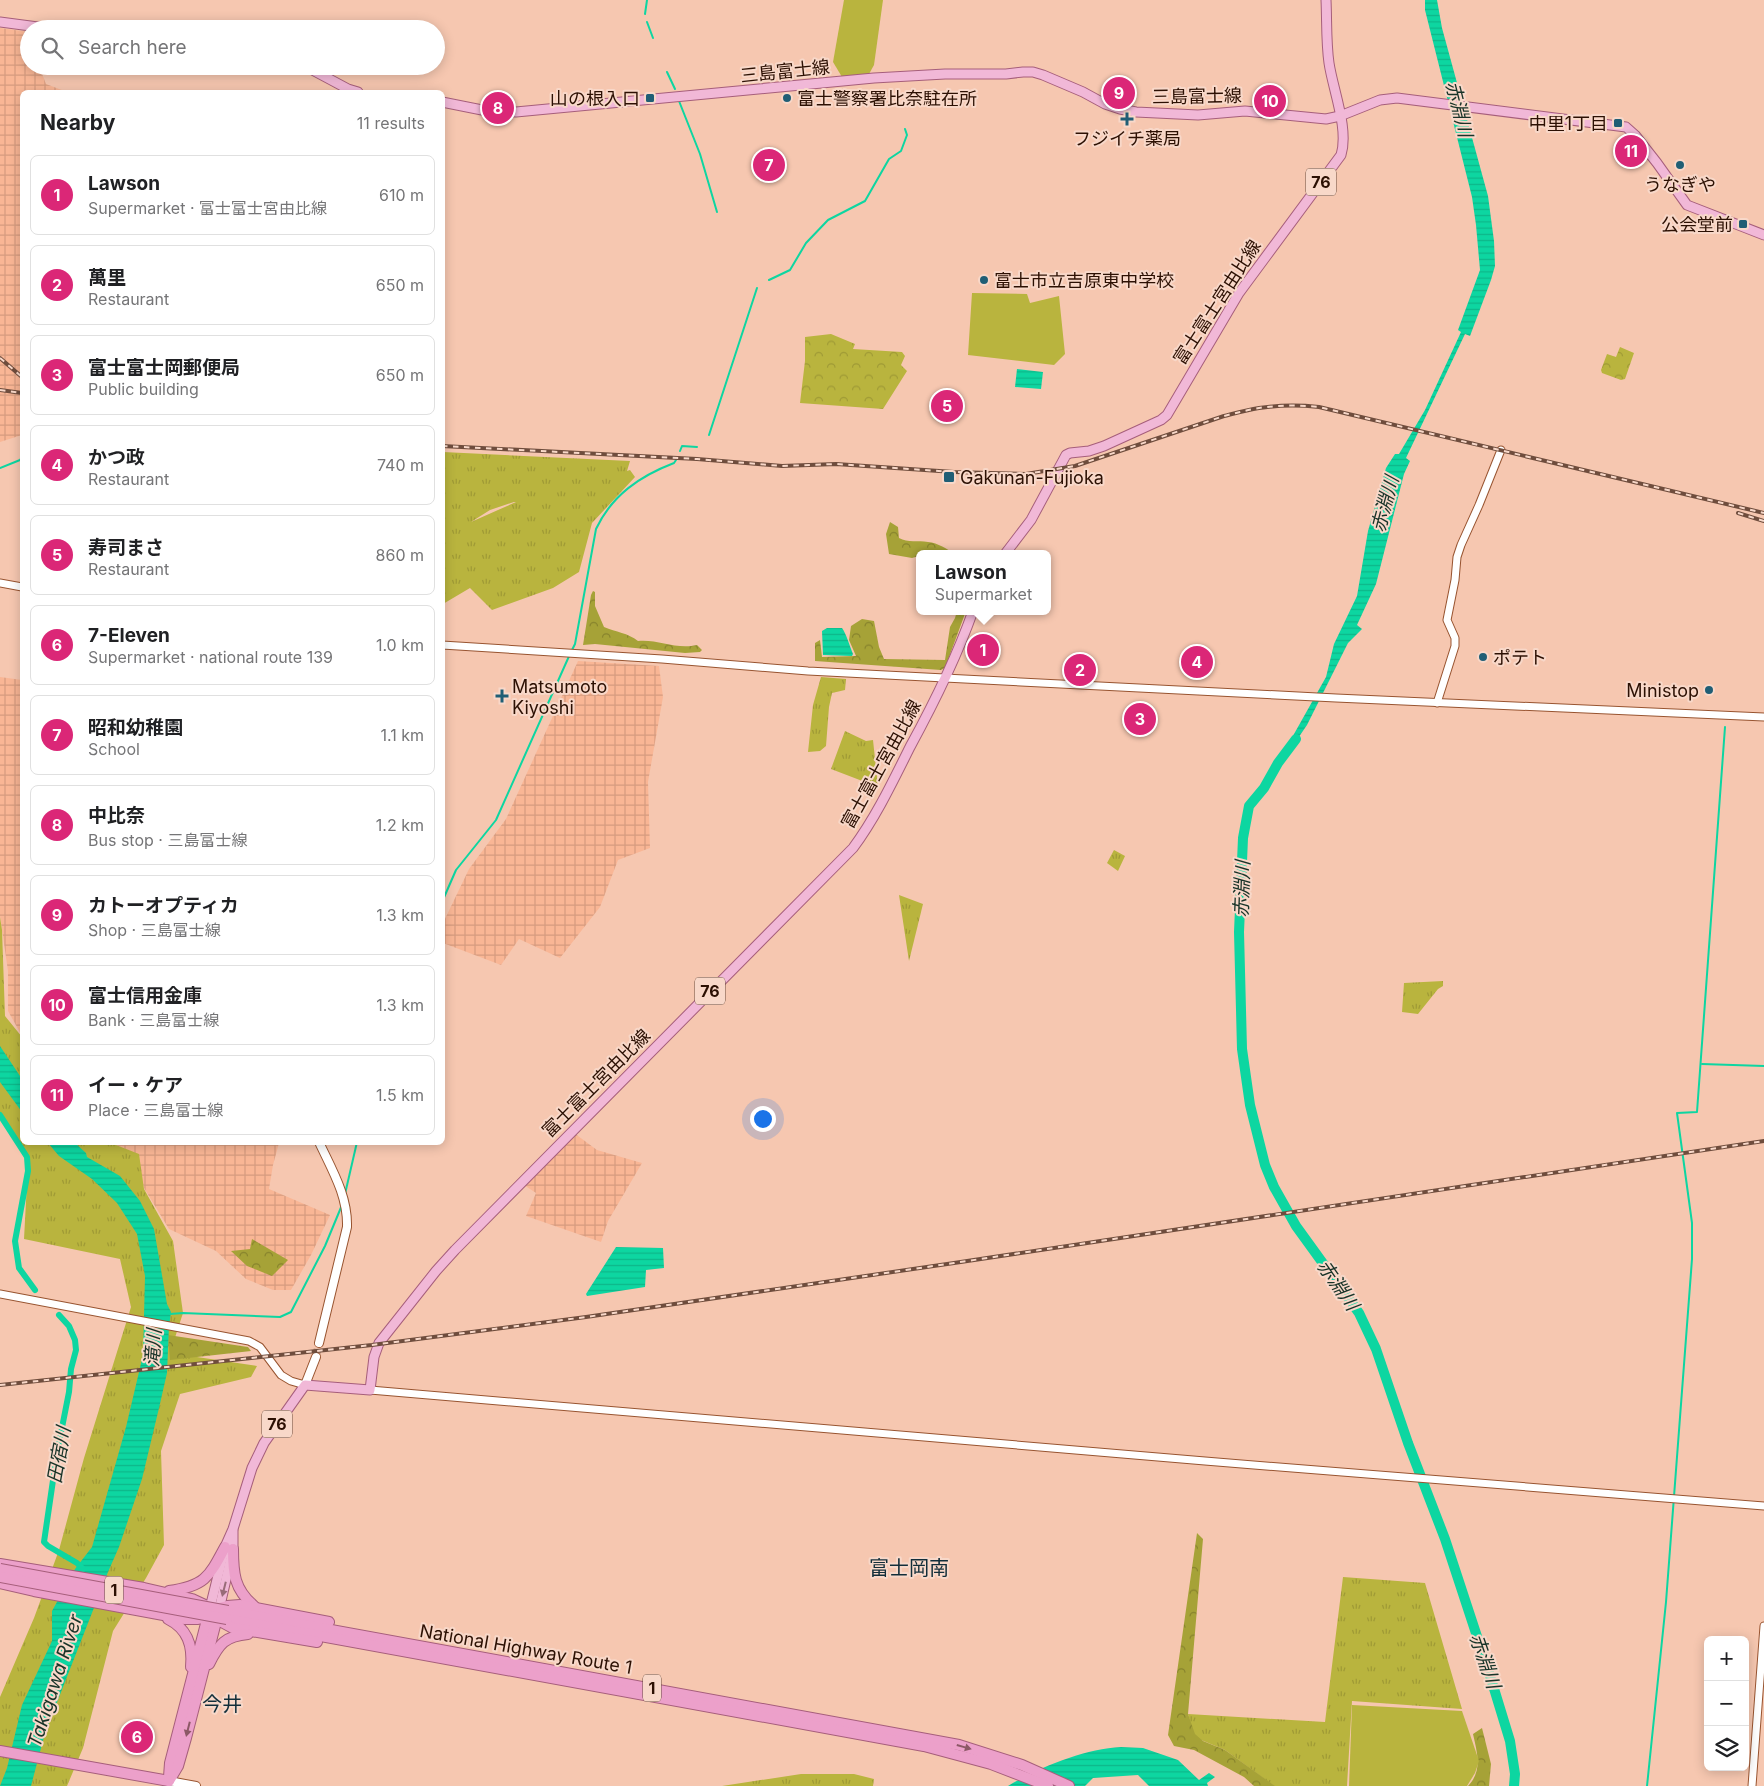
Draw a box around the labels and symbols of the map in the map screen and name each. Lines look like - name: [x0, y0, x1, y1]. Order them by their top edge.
- street label: 三島富士線: [739, 56, 831, 86]
- pin: 9: [1103, 74, 1135, 112]
- water label: 赤淵川: [1441, 79, 1478, 141]
- pin: 10: [1254, 82, 1286, 120]
- street label: 三島富士線: [1152, 85, 1242, 107]
- place label: 山の根入口: [550, 88, 640, 109]
- place label: 富士警察署比奈駐在所: [797, 88, 977, 109]
- pin: 8: [482, 89, 514, 127]
- marker: 山の根入口: [644, 92, 656, 104]
- marker: 富士警察署比奈駐在所: [781, 92, 793, 104]
- marker: フジイチ薬局: [1121, 113, 1133, 125]
- place label: 中里1丁目: [1529, 113, 1608, 134]
- marker: 中里1丁目: [1612, 117, 1624, 129]
- place label: フジイチ薬局: [1073, 128, 1181, 149]
- pin: 11: [1615, 132, 1647, 170]
- pin: 7: [753, 146, 785, 184]
- marker: うなぎや: [1674, 159, 1686, 171]
- road number: 76: [1306, 168, 1336, 196]
- place label: うなぎや: [1644, 174, 1716, 195]
- place label: 公会堂前: [1661, 214, 1733, 235]
- marker: 公会堂前: [1737, 218, 1749, 230]
- street label: 富士富士宮由比線: [1169, 236, 1265, 368]
- place label: 富士市立吉原東中学校: [994, 270, 1174, 291]
- marker: 富士市立吉原東中学校: [978, 274, 990, 286]
- pin: 5: [931, 387, 963, 425]
- place label: Gakunan-Fujioka: [960, 467, 1104, 488]
- marker: Gakunan-Fujioka: [942, 470, 956, 484]
- water label: 赤淵川: [1367, 472, 1404, 535]
- pin: 1: [967, 631, 999, 669]
- pin: 4: [1181, 643, 1213, 681]
- place label: ポテト: [1493, 647, 1547, 668]
- pin: 2: [1064, 651, 1096, 689]
- marker: ポテト: [1477, 651, 1489, 663]
- place label: Matsumoto Kiyoshi: [512, 676, 607, 718]
- place label: Ministop: [1626, 680, 1699, 701]
- marker: Ministop: [1703, 684, 1715, 696]
- marker: Matsumoto Kiyoshi: [496, 690, 508, 702]
- street label: 富士富士宮由比線: [837, 696, 925, 832]
- pin: 3: [1124, 700, 1156, 738]
- water label: 赤淵川: [1230, 858, 1255, 918]
- road number: 76: [695, 978, 725, 1004]
- street label: 富士富士宮由比線: [538, 1025, 654, 1141]
- your location: [750, 1106, 776, 1132]
- water label: 赤淵川: [1312, 1255, 1365, 1317]
- water label: 滝川: [140, 1326, 166, 1368]
- road number: 76: [262, 1410, 292, 1438]
- water label: 田宿川: [43, 1423, 76, 1485]
- district label: 富士岡南: [869, 1556, 949, 1580]
- road number: 1: [105, 1576, 123, 1604]
- one-way arrow: [219, 1581, 227, 1596]
- water label: Takigawa River: [23, 1611, 88, 1750]
- street label: National Highway Route 1: [418, 1620, 634, 1678]
- water label: 赤淵川: [1465, 1630, 1506, 1694]
- road number: 1: [643, 1675, 661, 1702]
- district label: 今井: [202, 1692, 242, 1716]
- pin: 6: [121, 1718, 153, 1756]
- one-way arrow: [184, 1722, 192, 1737]
- one-way arrow: [957, 1743, 972, 1751]

